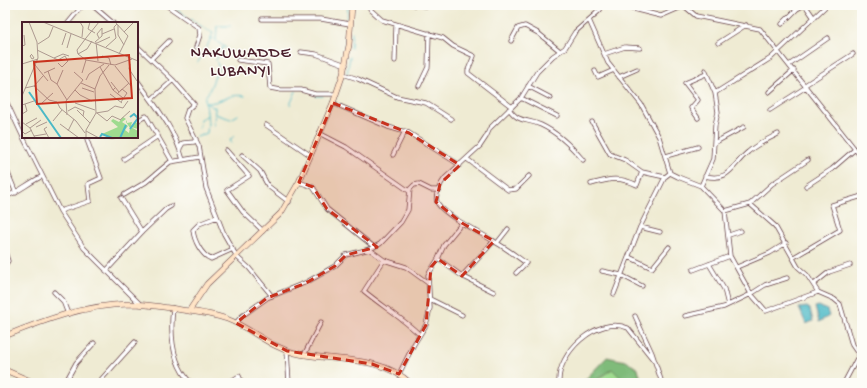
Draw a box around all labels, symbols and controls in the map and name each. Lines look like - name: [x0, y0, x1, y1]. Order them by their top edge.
- inset map: [22, 22, 138, 138]
- district label: NAKUWADDE LUBANYI: [191, 45, 291, 82]

